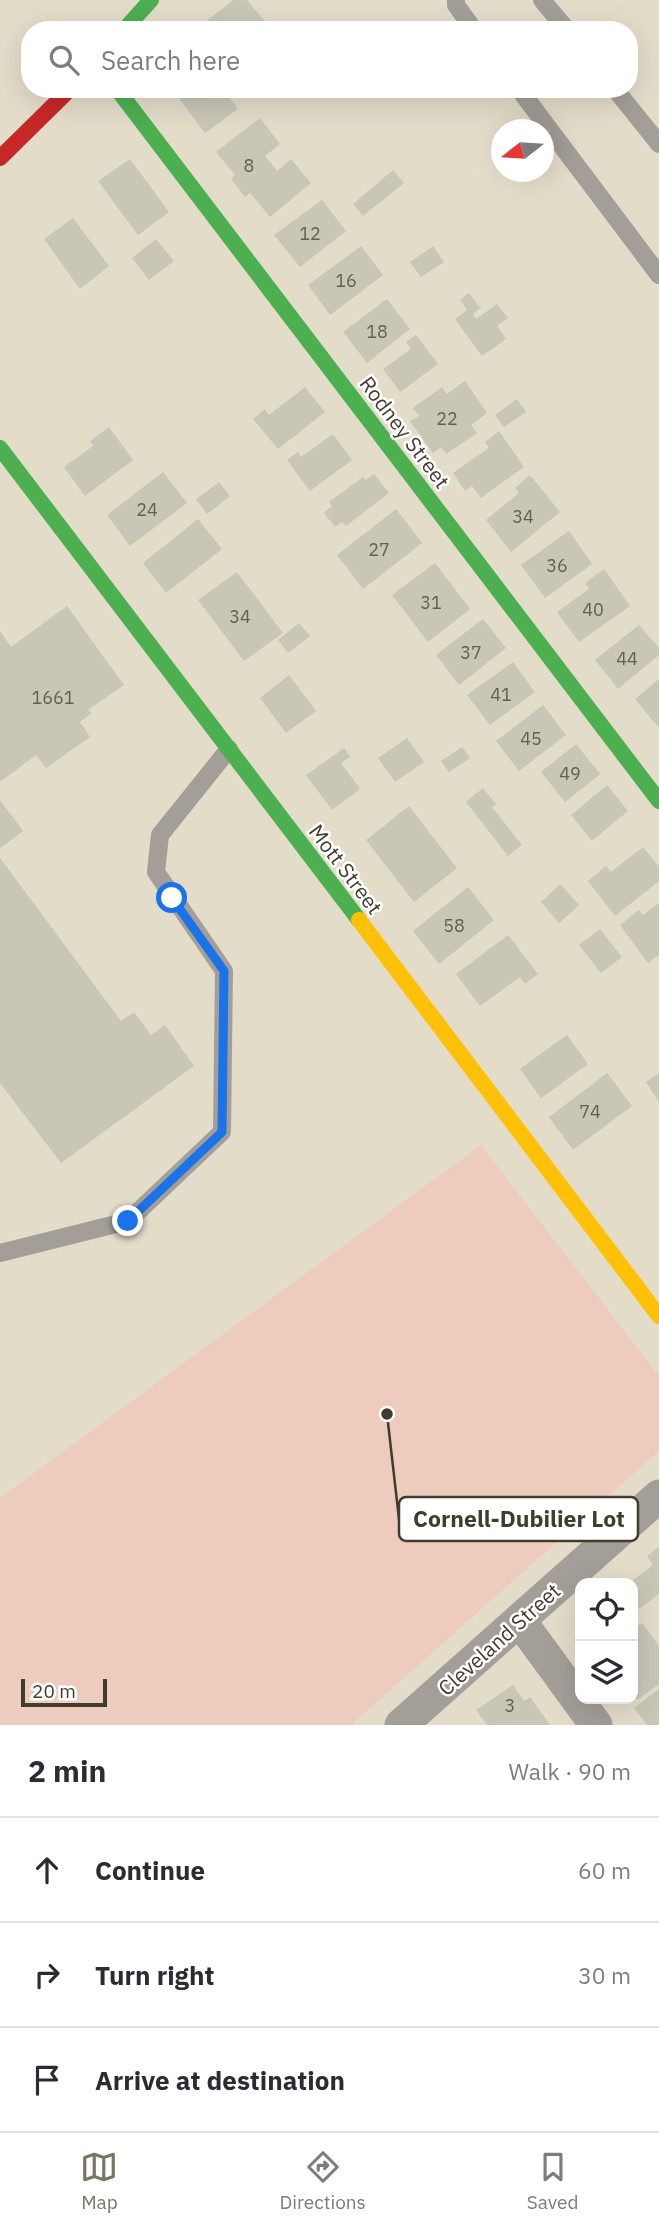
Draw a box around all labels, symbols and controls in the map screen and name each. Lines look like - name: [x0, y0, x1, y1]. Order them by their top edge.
- search box: [21, 21, 638, 98]
- icon: search: [45, 41, 83, 79]
- text: Search here: [101, 43, 240, 77]
- north arrow: [491, 119, 554, 182]
- house number: 8: [244, 154, 254, 177]
- house number: 12: [299, 222, 321, 245]
- house number: 16: [335, 269, 357, 292]
- house number: 18: [366, 320, 388, 343]
- street label: Rodney Street: [354, 370, 456, 494]
- house number: 22: [436, 407, 458, 430]
- house number: 24: [136, 498, 158, 521]
- house number: 34: [512, 505, 534, 528]
- house number: 27: [368, 538, 390, 561]
- house number: 36: [546, 554, 568, 577]
- house number: 31: [420, 591, 442, 614]
- house number: 40: [582, 598, 604, 621]
- house number: 34: [229, 605, 251, 628]
- house number: 37: [460, 641, 482, 664]
- house number: 44: [616, 647, 638, 670]
- house number: 41: [490, 683, 512, 706]
- house number: 1661: [31, 686, 75, 709]
- house number: 45: [520, 727, 542, 750]
- house number: 49: [559, 762, 581, 785]
- street label: Mott Street: [303, 818, 389, 920]
- route start: [156, 882, 187, 913]
- house number: 58: [443, 914, 465, 937]
- house number: 74: [579, 1100, 601, 1123]
- route end: [112, 1205, 143, 1236]
- callout: Cornell-Dubilier Lot: [399, 1497, 638, 1541]
- text: Cornell-Dubilier Lot: [413, 1503, 625, 1533]
- street label: Cleveland Street: [432, 1577, 566, 1701]
- map controls: [575, 1578, 638, 1704]
- button: locate: [575, 1578, 638, 1641]
- button: layers: [575, 1641, 638, 1704]
- scale bar: [21, 1676, 107, 1708]
- text: 20 m: [32, 1679, 76, 1703]
- house number: 3: [505, 1694, 515, 1717]
- text: 2 min: [28, 1751, 106, 1790]
- text: Walk · 90 m: [509, 1756, 631, 1786]
- icon: ahead: [28, 1851, 66, 1889]
- text: Continue: [95, 1853, 205, 1887]
- text: 60 m: [578, 1855, 631, 1885]
- icon: right: [28, 1956, 66, 1994]
- text: Turn right: [95, 1958, 214, 1992]
- text: 30 m: [578, 1960, 631, 1990]
- icon: arrive: [28, 2061, 66, 2099]
- text: Arrive at destination: [95, 2063, 345, 2097]
- tab: Map: [80, 2148, 118, 2214]
- tab: Directions: [279, 2148, 366, 2214]
- tab: Saved: [527, 2148, 579, 2214]

